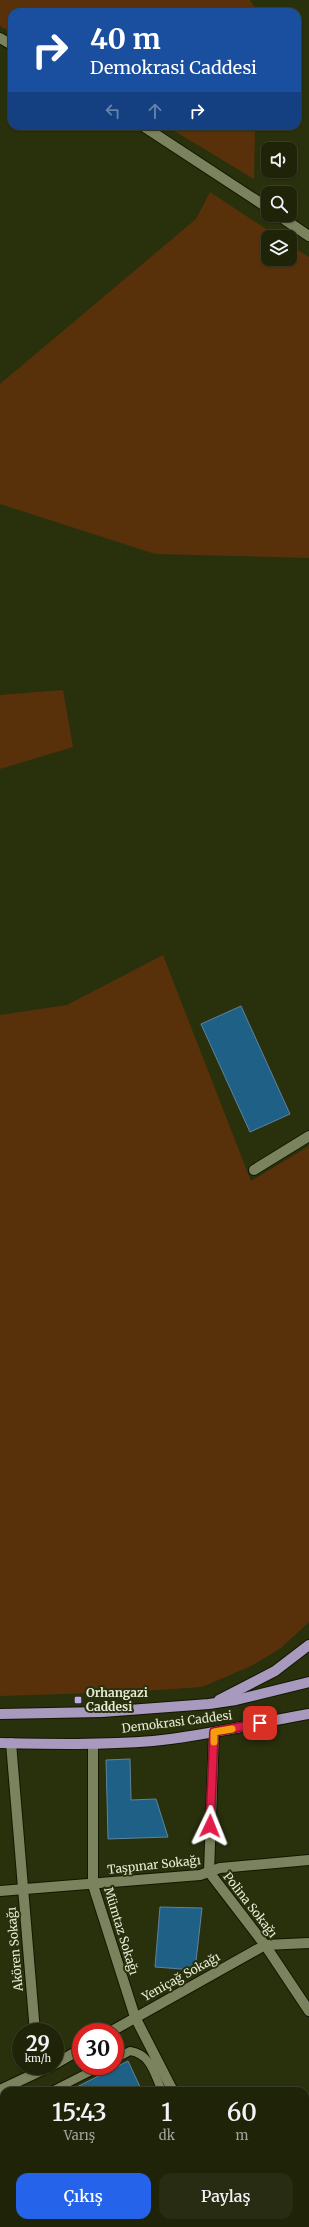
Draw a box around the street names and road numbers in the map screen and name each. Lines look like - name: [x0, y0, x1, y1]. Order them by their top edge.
- street label: Demokrasi Caddesi: [121, 1707, 233, 1736]
- street label: Taşpınar Sokağı: [107, 1852, 201, 1877]
- street label: Polina Sokağı: [220, 1869, 281, 1940]
- street label: Mümtaz Sokağı: [101, 1885, 142, 1977]
- street label: Akören Sokağı: [3, 1906, 26, 1993]
- street label: Yeniçağ Sokağı: [138, 1949, 222, 2005]

